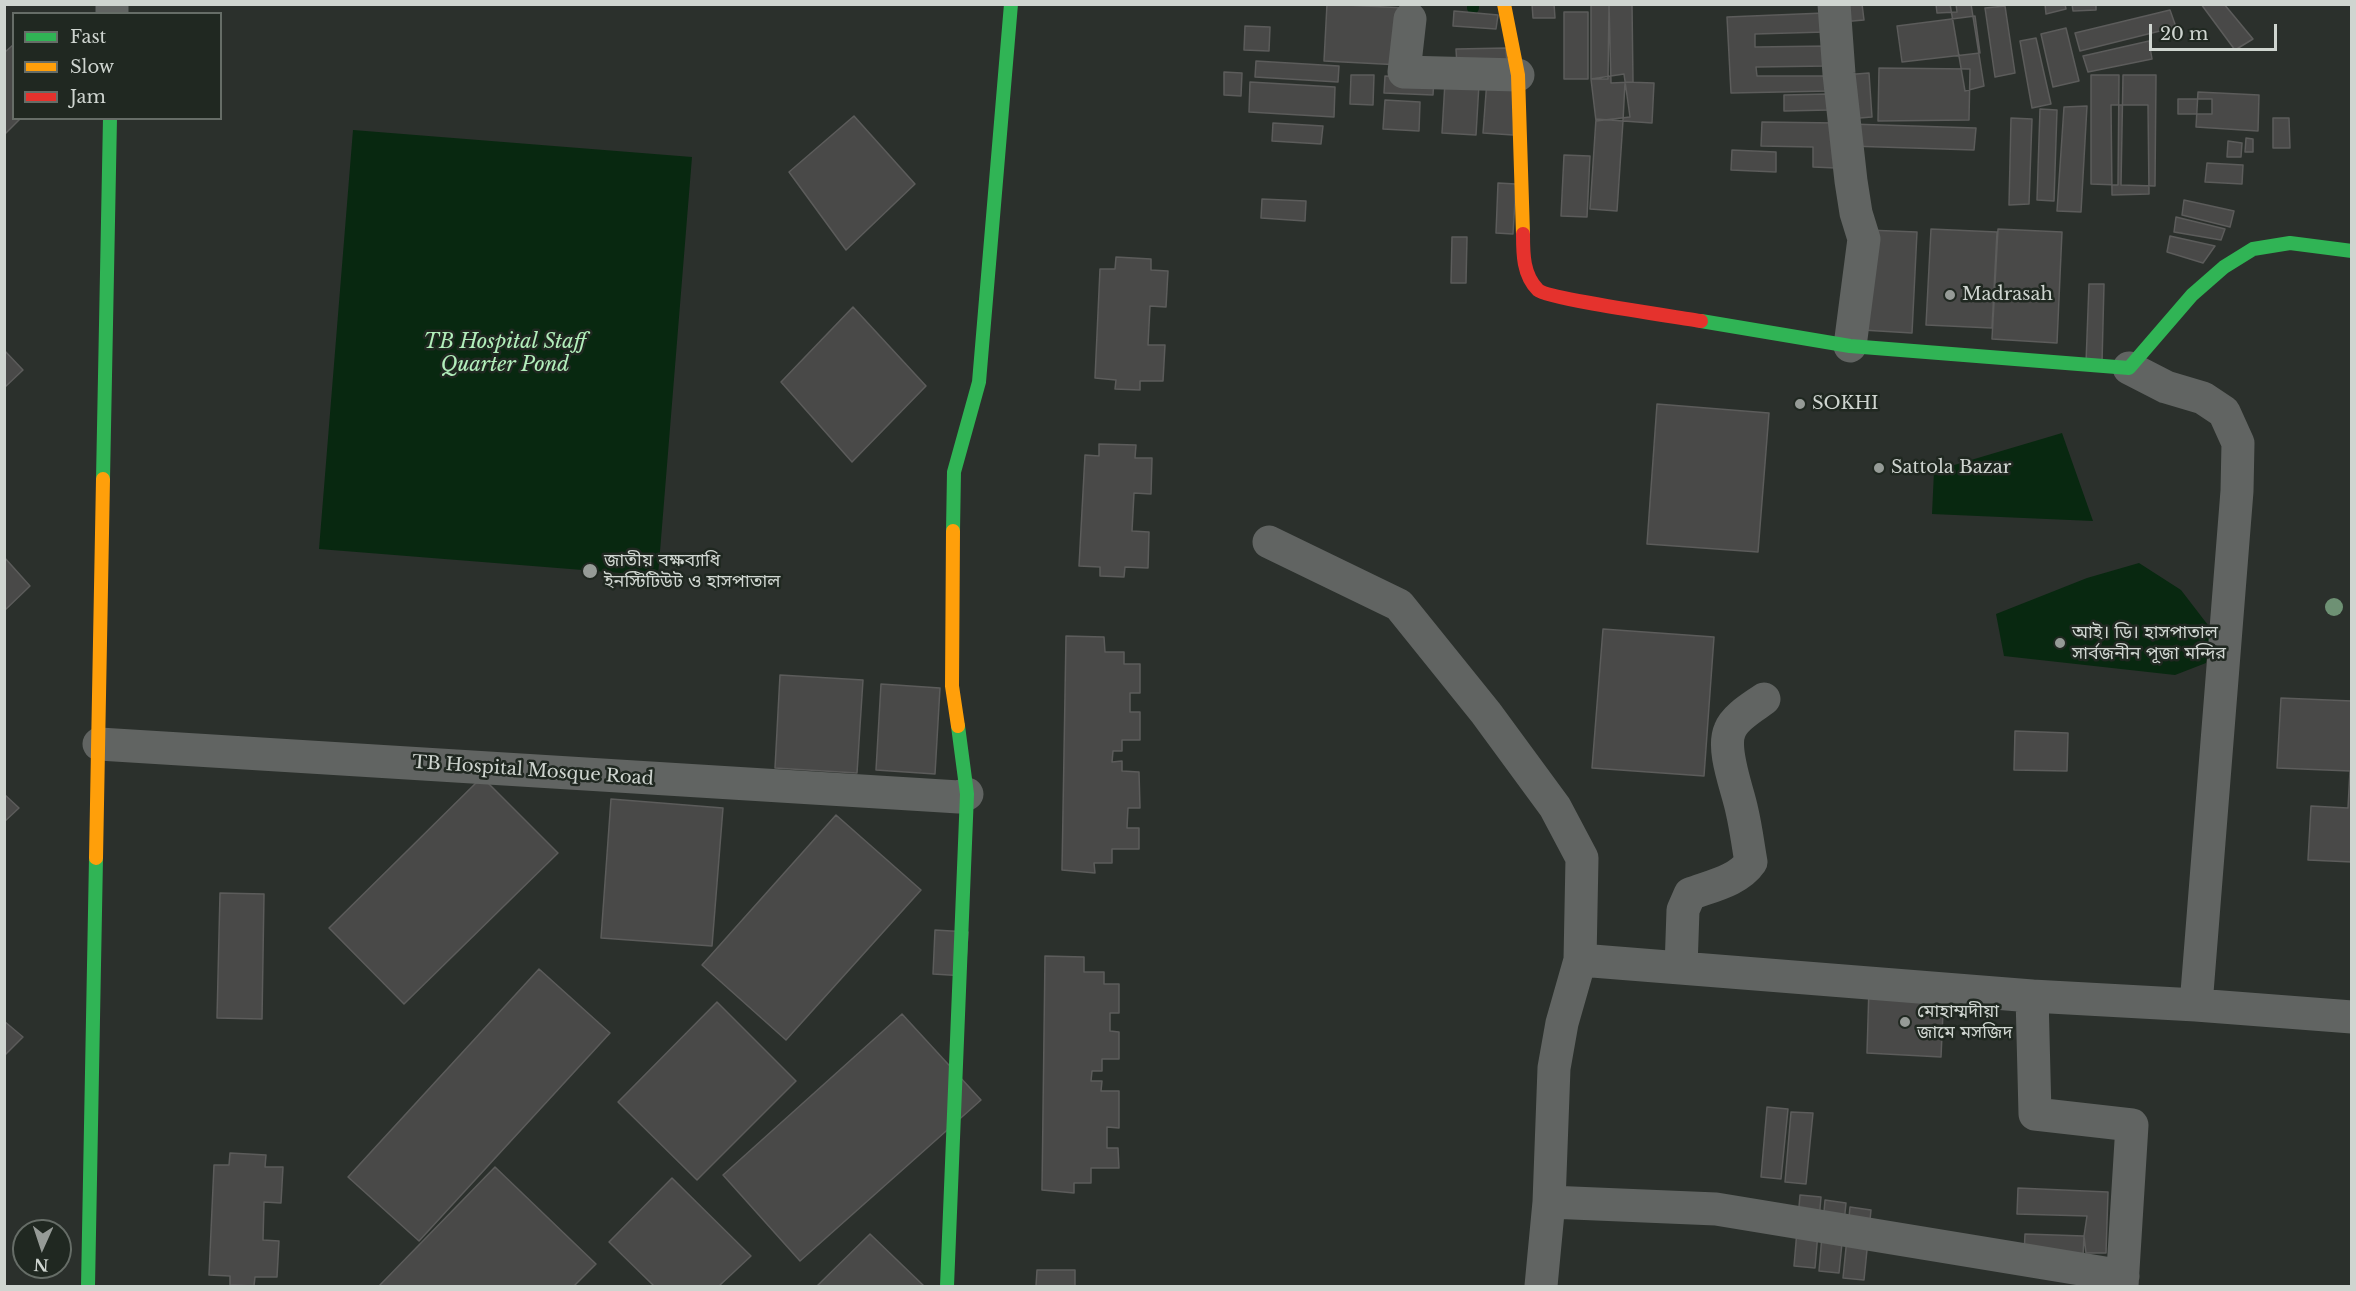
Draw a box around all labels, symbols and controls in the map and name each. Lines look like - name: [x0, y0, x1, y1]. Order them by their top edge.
- legend: [12, 12, 222, 120]
- scale bar: [2152, 12, 2280, 50]
- text: 20 m: [2160, 23, 2208, 45]
- text: Fast: [70, 26, 106, 48]
- text: Slow: [70, 56, 114, 78]
- text: Jam: [70, 86, 106, 108]
- place label: Madrasah: [1962, 284, 2053, 306]
- marker: Madrasah: [1943, 288, 1957, 302]
- water label: TB Hospital Staff Quarter Pond: [424, 330, 586, 377]
- place label: SOKHI: [1812, 393, 1879, 415]
- marker: SOKHI: [1793, 397, 1807, 411]
- place label: Sattola Bazar: [1891, 457, 2011, 479]
- marker: Sattola Bazar: [1872, 461, 1886, 475]
- place label: জাতীয় বক্ষব্যাধি ইনস্টিটিউট ও হাসপাতাল: [604, 550, 780, 592]
- marker: জাতীয় বক্ষব্যাধি ইনস্টিটিউট ও হাসপাতাল: [581, 562, 599, 580]
- place label: আই। ডি। হাসপাতাল সার্বজনীন পূজা মন্দির: [2072, 622, 2226, 664]
- marker: আই। ডি। হাসপাতাল সার্বজনীন পূজা মন্দির: [2053, 636, 2067, 650]
- street label: TB Hospital Mosque Road: [412, 752, 654, 790]
- place label: মোহাম্মদীয়া জামে মসজিদ: [1917, 1001, 2012, 1044]
- marker: মোহাম্মদীয়া জামে মসজিদ: [1898, 1015, 1912, 1029]
- north arrow: [12, 1219, 72, 1279]
- text: N: [33, 1255, 49, 1275]

